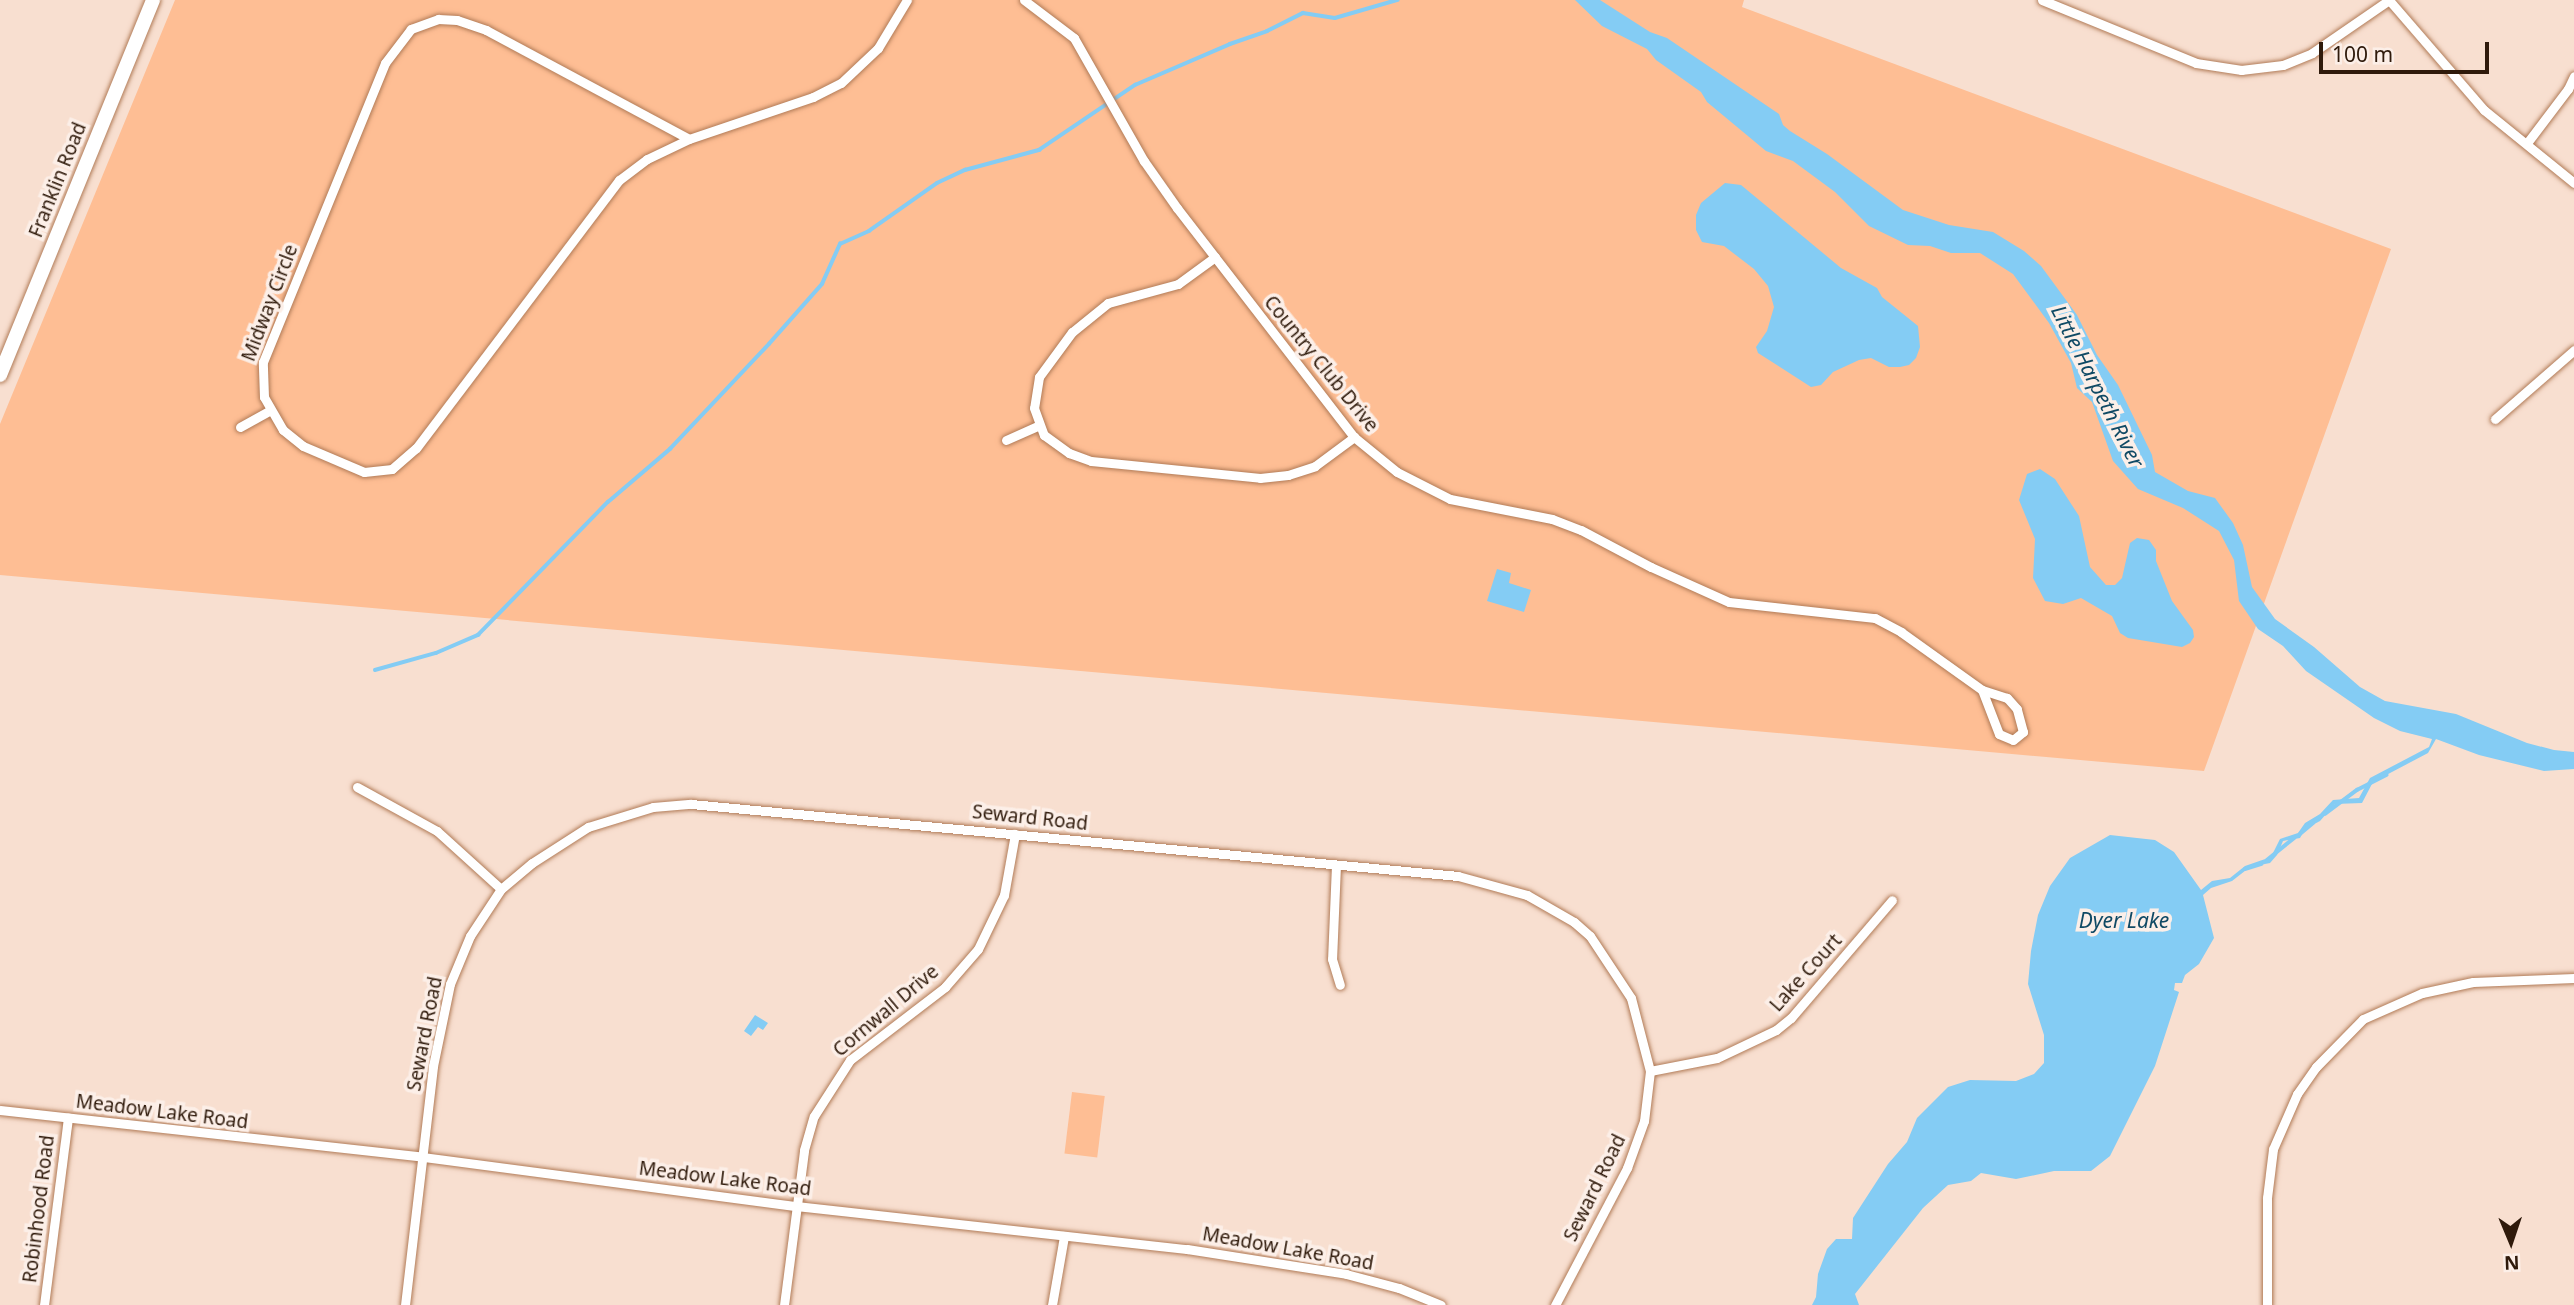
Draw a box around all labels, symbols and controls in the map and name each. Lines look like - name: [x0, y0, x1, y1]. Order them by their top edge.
- scale bar: [2322, 28, 2492, 72]
- text: 100 m: [2332, 40, 2393, 68]
- street label: Franklin Road: [25, 119, 91, 241]
- street label: Midway Circle: [237, 241, 303, 365]
- street label: Country Club Drive: [1259, 291, 1383, 437]
- water label: Little Harpeth River: [2046, 301, 2150, 471]
- street label: Seward Road: [971, 801, 1089, 835]
- water label: Dyer Lake: [2079, 907, 2169, 933]
- street label: Lake Court: [1765, 930, 1847, 1016]
- street label: Cornwall Drive: [829, 960, 943, 1062]
- street label: Seward Road: [403, 975, 447, 1093]
- street label: Meadow Lake Road: [75, 1090, 249, 1134]
- street label: Seward Road: [1559, 1131, 1631, 1245]
- street label: Robinhood Road: [19, 1134, 59, 1284]
- street label: Meadow Lake Road: [638, 1157, 812, 1201]
- north arrow: [2476, 1207, 2546, 1277]
- street label: Meadow Lake Road: [1201, 1223, 1375, 1275]
- text: N: [2504, 1250, 2520, 1276]

